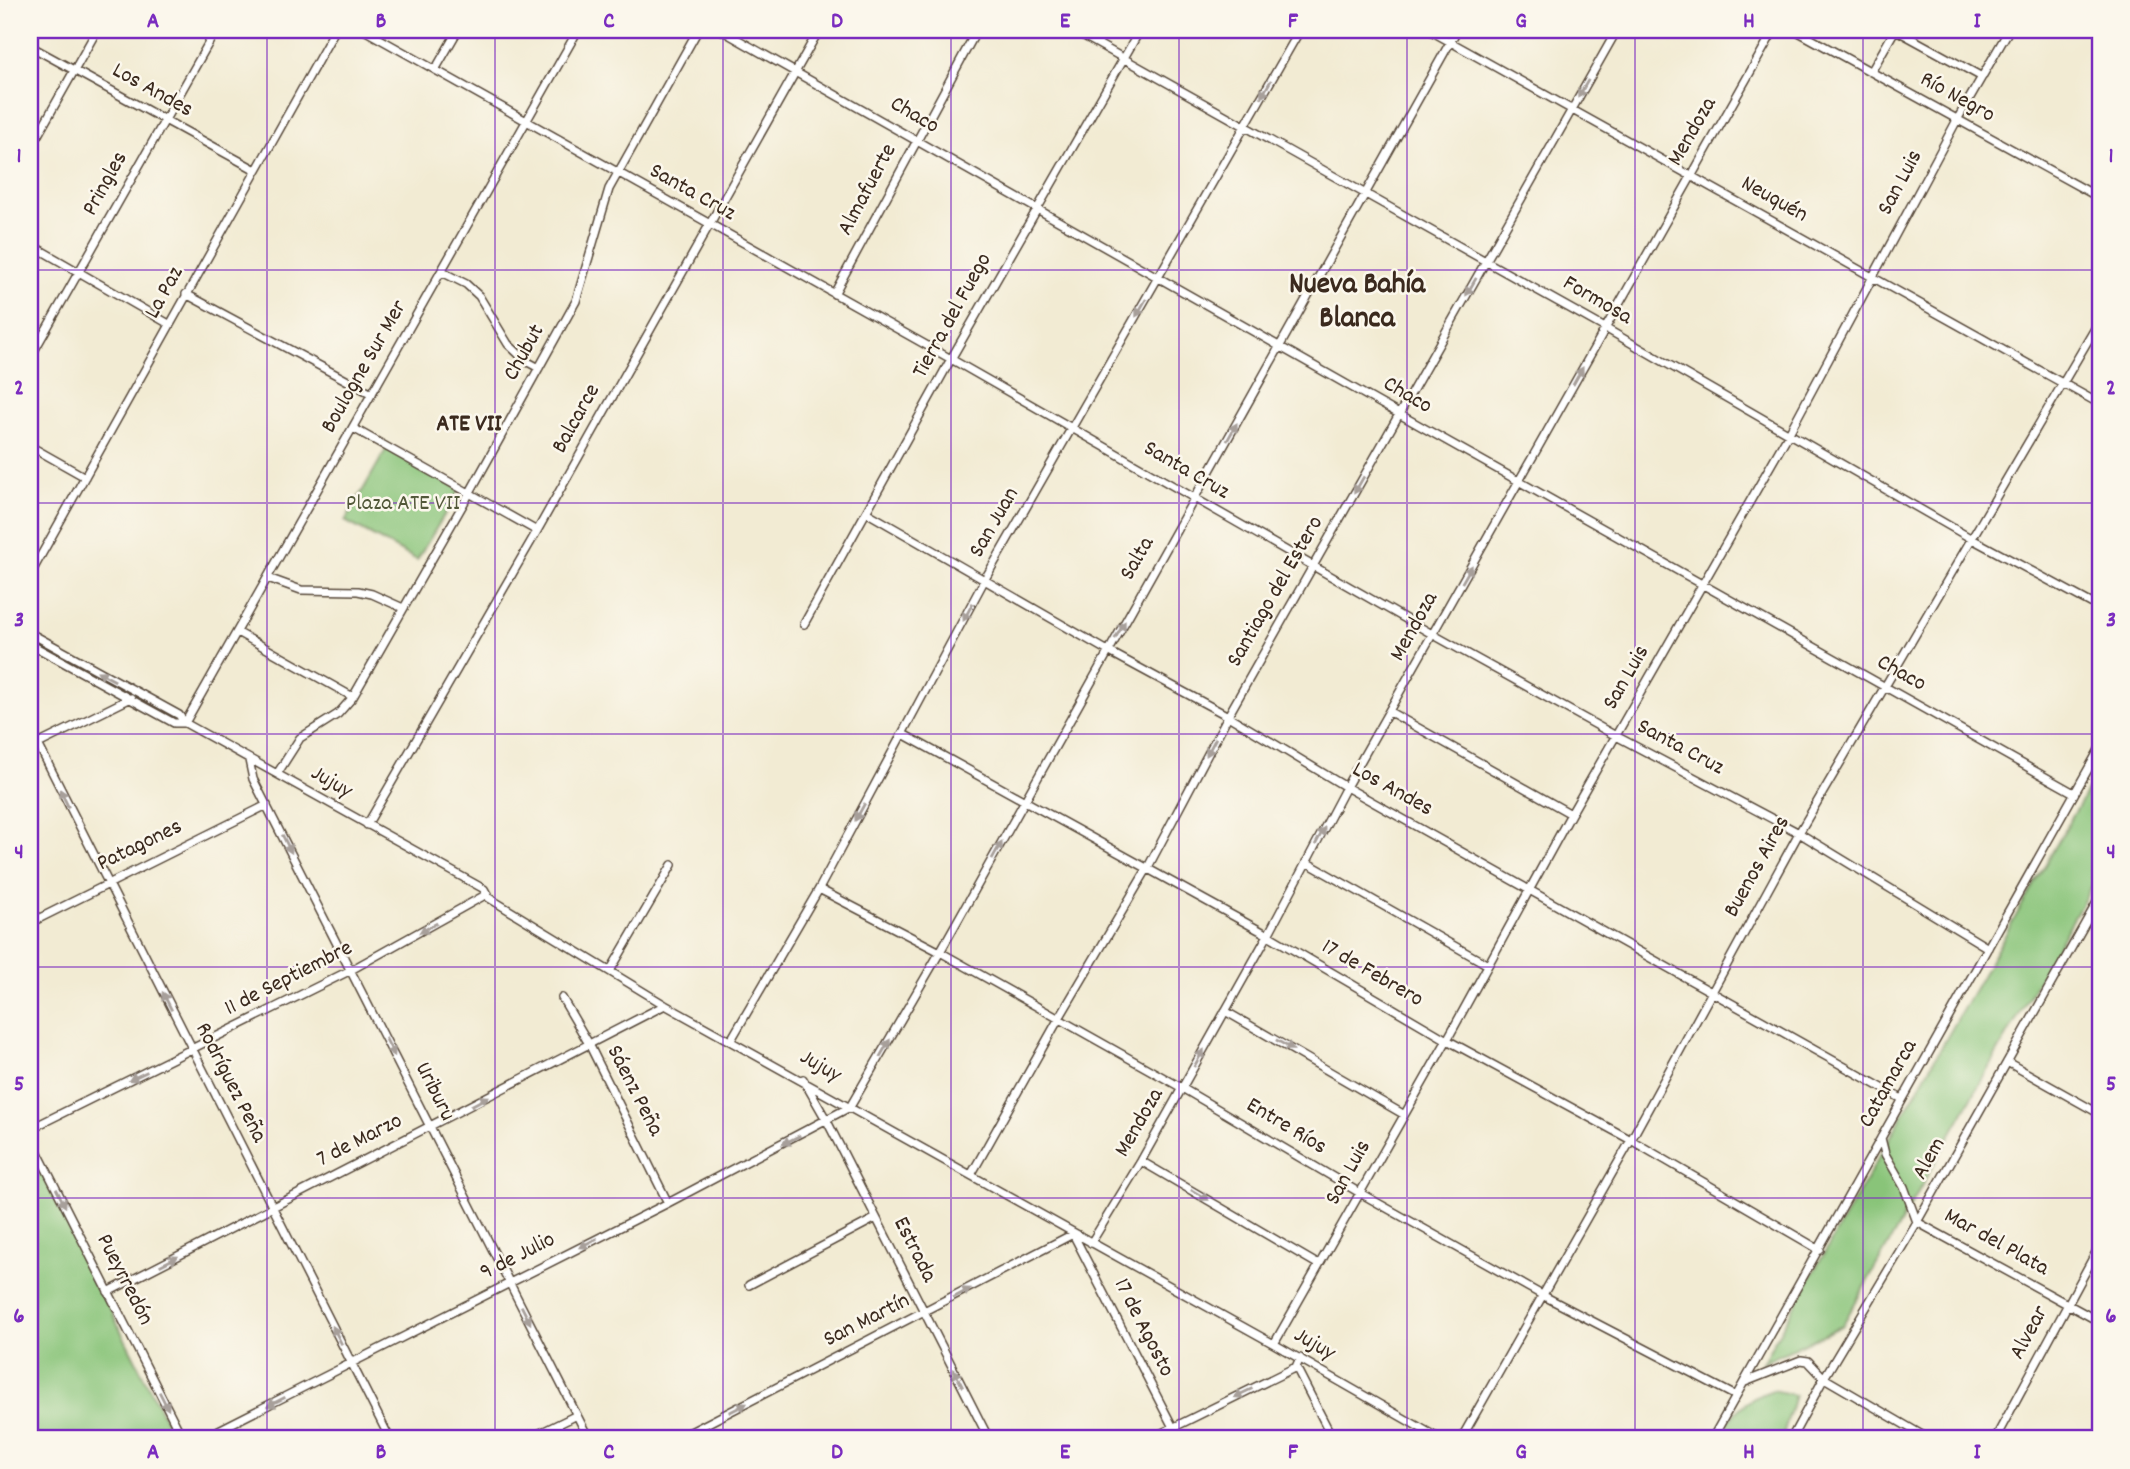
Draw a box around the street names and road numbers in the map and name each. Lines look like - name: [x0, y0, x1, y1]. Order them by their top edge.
- street label: Los Andes: [105, 55, 199, 127]
- street label: Río Negro: [1913, 64, 2001, 132]
- street label: Chaco: [883, 89, 945, 143]
- street label: Mendoza: [1660, 90, 1727, 173]
- street label: Almafuerte: [830, 138, 906, 242]
- street label: San Luis: [1870, 144, 1932, 222]
- street label: Pringles: [75, 146, 137, 222]
- street label: Santa Cruz: [643, 156, 742, 230]
- street label: Neuquén: [1734, 168, 1814, 232]
- street label: Tierra del Fuego: [905, 247, 1001, 385]
- street label: La Paz: [137, 261, 193, 325]
- street label: Formosa: [1556, 268, 1639, 335]
- street label: Boulogne Sur Mer: [313, 294, 417, 440]
- street label: Chubut: [496, 319, 554, 387]
- street label: Chaco: [1376, 369, 1438, 423]
- street label: Balcarce: [544, 378, 610, 460]
- street label: Santa Cruz: [1137, 433, 1235, 509]
- street label: San Juan: [962, 482, 1028, 564]
- street label: Santiago del Estero: [1219, 510, 1333, 674]
- street label: Salta: [1112, 530, 1164, 587]
- street label: Mendoza: [1382, 585, 1448, 668]
- street label: San Luis: [1595, 639, 1659, 717]
- street label: Chaco: [1870, 647, 1932, 701]
- street label: Santa Cruz: [1630, 711, 1730, 785]
- street label: Los Andes: [1345, 754, 1439, 826]
- street label: Jujuy: [304, 758, 359, 809]
- street label: Buenos Aires: [1716, 810, 1800, 924]
- street label: Patagones: [92, 811, 188, 881]
- street label: 17 de Febrero: [1315, 931, 1429, 1017]
- street label: 11 de Septiembre: [219, 933, 359, 1025]
- street label: Rodríguez Peña: [186, 1017, 275, 1150]
- street label: Catamarca: [1851, 1033, 1927, 1134]
- street label: Sáenz Peña: [597, 1040, 672, 1143]
- street label: Jujuy: [793, 1042, 848, 1093]
- street label: Uriburu: [405, 1057, 463, 1127]
- street label: Mendoza: [1107, 1081, 1174, 1164]
- street label: Entre Ríos: [1239, 1090, 1333, 1164]
- street label: 7 de Marzo: [312, 1105, 408, 1177]
- street label: Alem: [1905, 1132, 1955, 1186]
- street label: San Luis: [1318, 1134, 1380, 1212]
- street label: Mar del Plata: [1937, 1201, 2056, 1286]
- street label: Estrada: [884, 1212, 945, 1290]
- street label: 9 de Julio: [475, 1224, 561, 1290]
- street label: Pueyrredón: [87, 1229, 161, 1331]
- street label: 17 de Agosto: [1104, 1273, 1182, 1383]
- street label: San Martín: [818, 1285, 916, 1357]
- street label: Alvear: [2002, 1300, 2058, 1366]
- street label: Jujuy: [1287, 1320, 1342, 1371]

